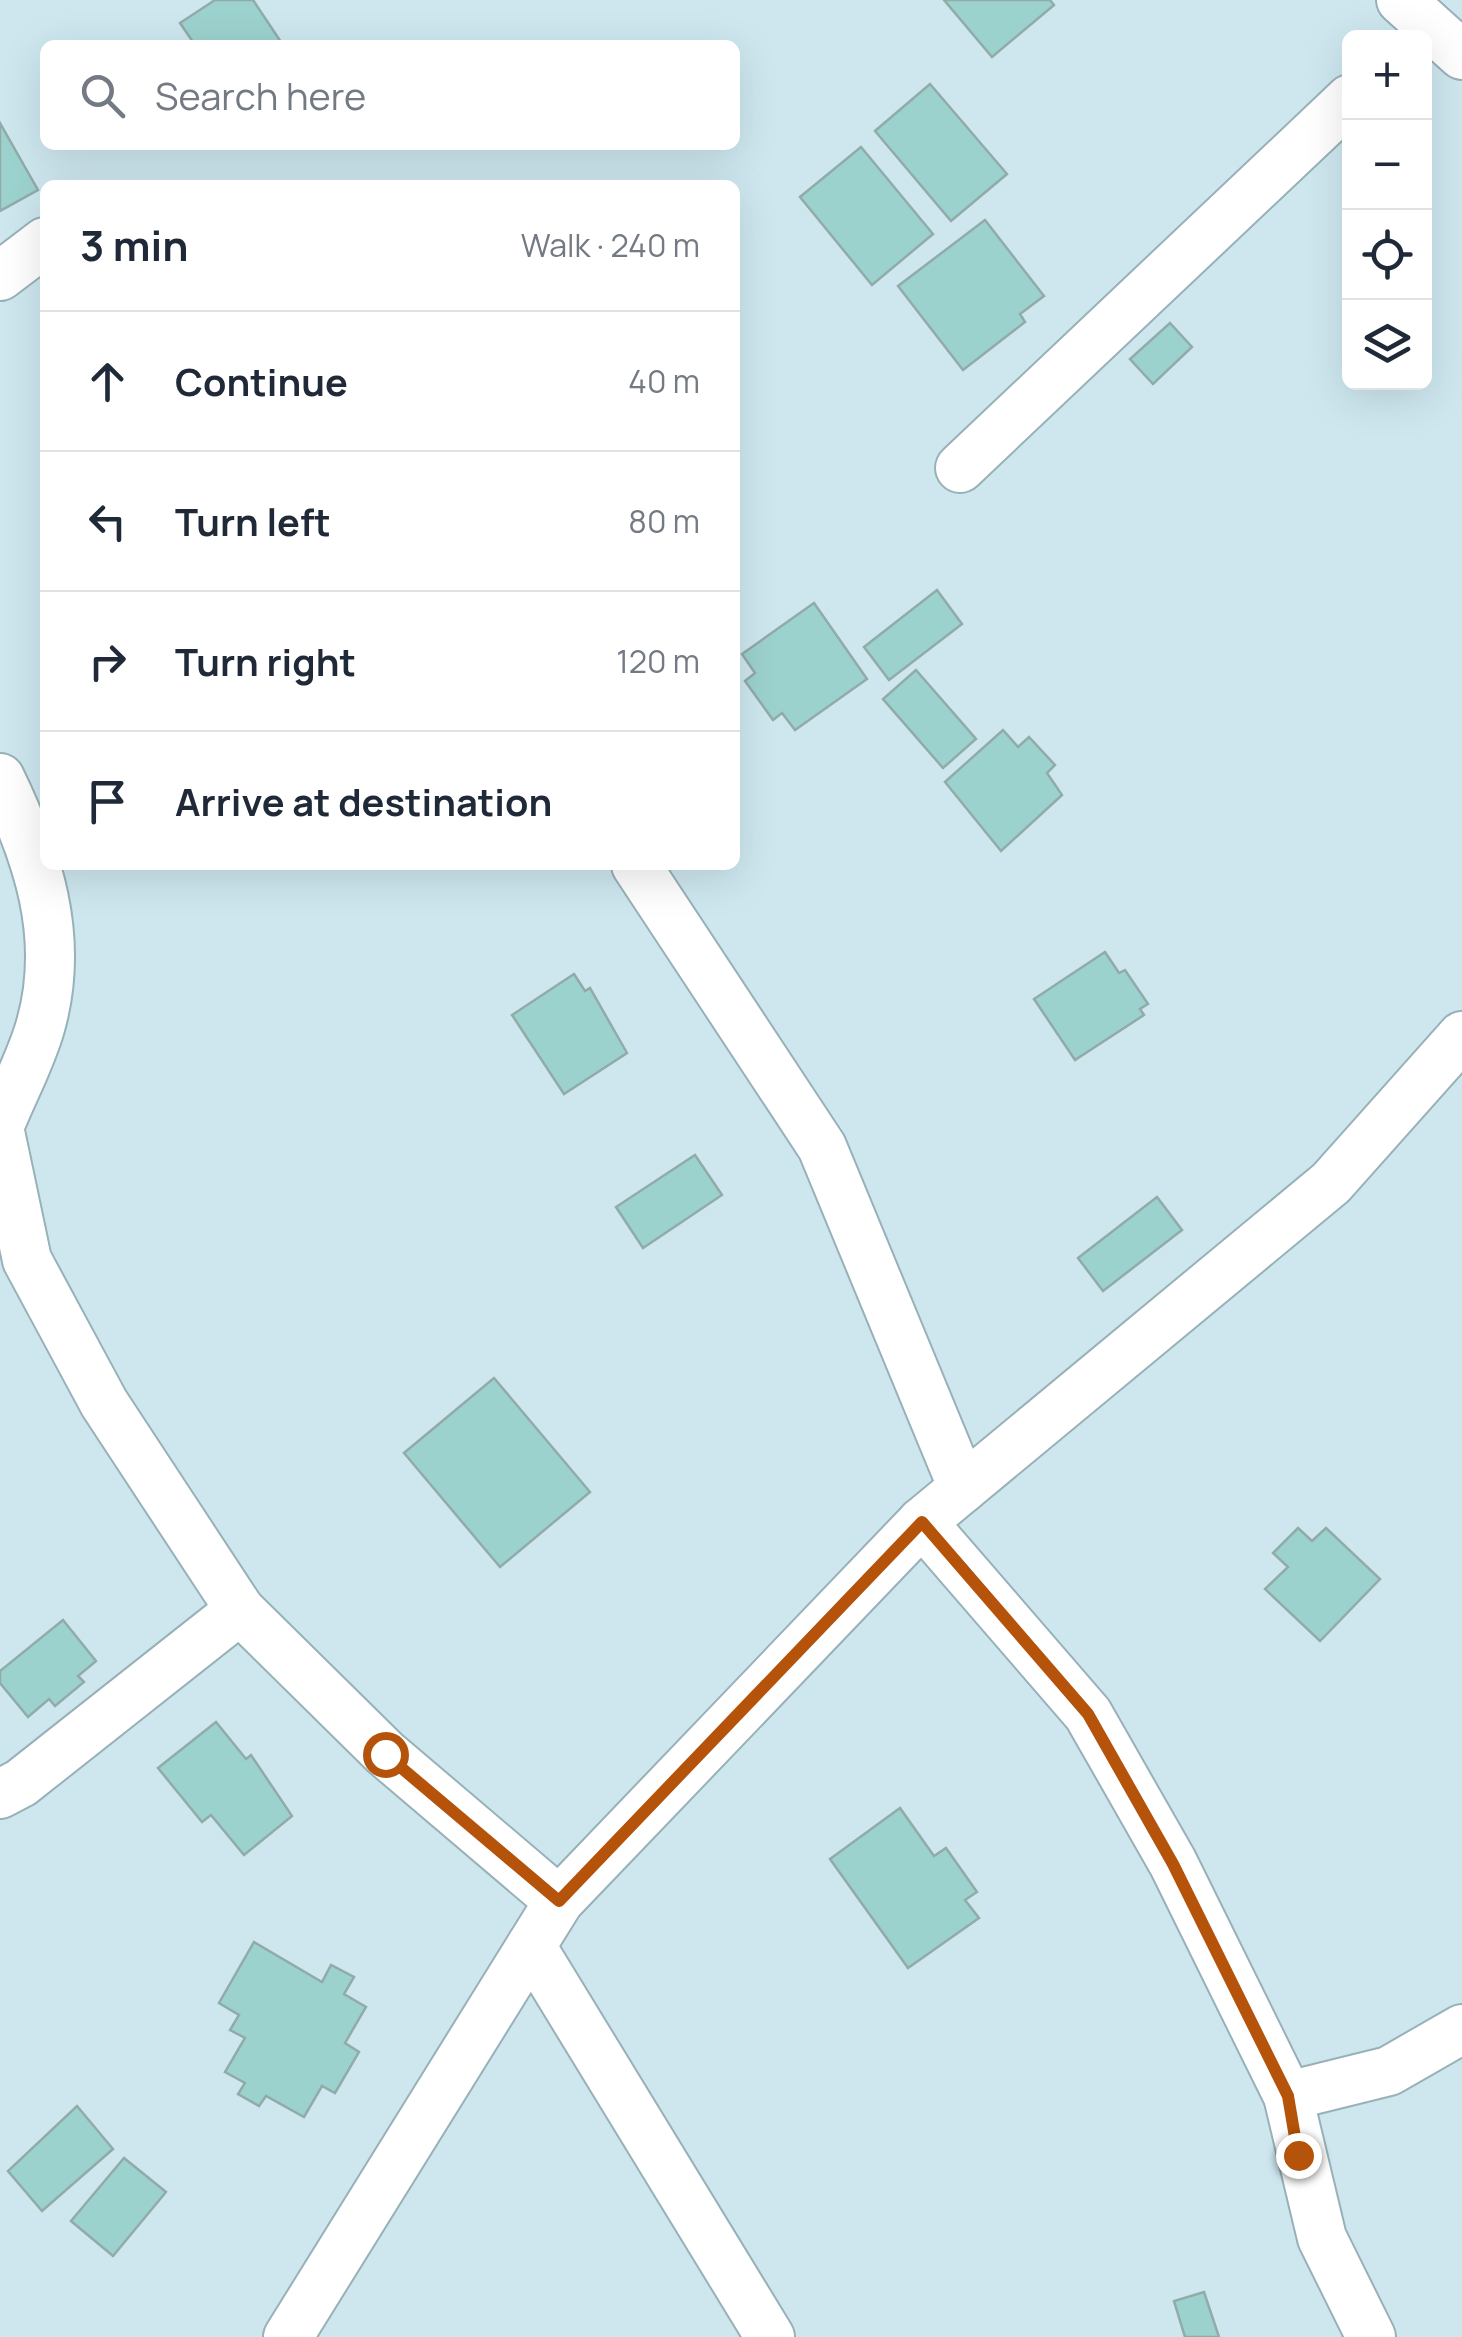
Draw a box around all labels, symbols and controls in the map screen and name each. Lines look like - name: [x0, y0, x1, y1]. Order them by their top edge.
- map controls: [1342, 30, 1432, 390]
- button: +: [1342, 30, 1432, 120]
- search box: [40, 40, 740, 150]
- icon: search: [75, 68, 130, 123]
- text: Search here: [155, 69, 366, 121]
- button: −: [1342, 120, 1432, 210]
- button: locate: [1342, 210, 1432, 300]
- text: 3 min: [80, 216, 189, 274]
- text: Walk · 240 m: [521, 223, 700, 267]
- button: layers: [1342, 300, 1432, 390]
- icon: ahead: [80, 354, 135, 409]
- text: Continue: [175, 355, 348, 407]
- text: 40 m: [628, 359, 700, 403]
- icon: left: [80, 494, 135, 549]
- text: Turn left: [175, 495, 331, 547]
- text: 80 m: [628, 499, 700, 543]
- icon: right: [80, 634, 135, 689]
- text: Turn right: [175, 635, 356, 687]
- text: 120 m: [616, 639, 700, 683]
- icon: arrive: [80, 774, 135, 829]
- text: Arrive at destination: [175, 775, 552, 827]
- route start: [363, 1732, 409, 1778]
- route end: [1276, 2133, 1322, 2179]

